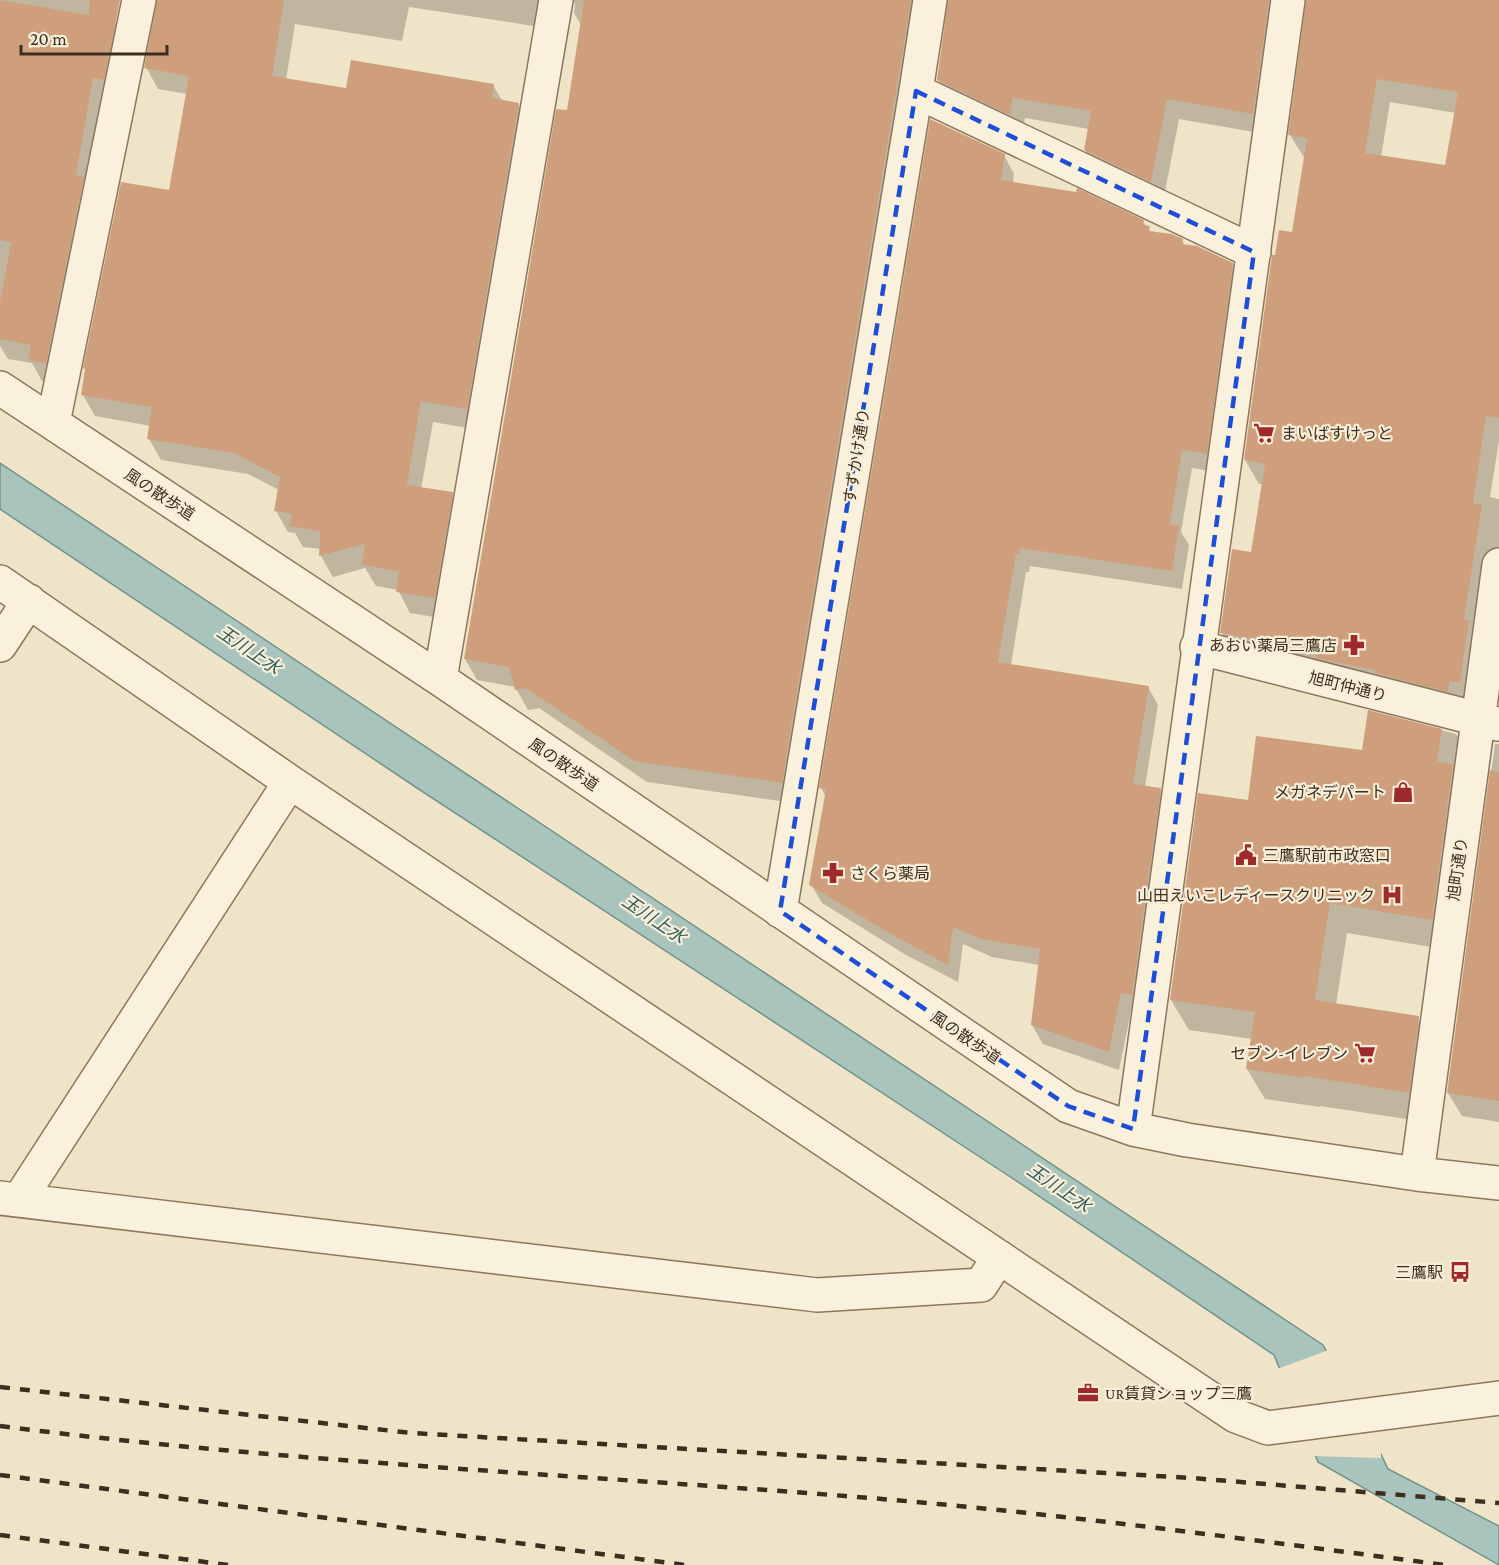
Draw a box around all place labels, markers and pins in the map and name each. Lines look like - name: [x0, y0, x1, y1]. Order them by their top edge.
- supermarket icon: まいばすけっと: [1252, 421, 1276, 445]
- place label: まいばすけっと: [1281, 425, 1393, 442]
- pharmacy icon: あおい薬局三鷹店: [1342, 633, 1366, 657]
- place label: あおい薬局三鷹店: [1209, 637, 1337, 654]
- shop icon: メガネデパート: [1391, 780, 1415, 804]
- place label: メガネデパート: [1274, 784, 1386, 801]
- public building icon: 三鷹駅前市政窓口: [1234, 843, 1258, 867]
- place label: 三鷹駅前市政窓口: [1263, 847, 1391, 864]
- pharmacy icon: さくら薬局: [821, 861, 845, 885]
- place label: さくら薬局: [850, 865, 930, 882]
- hospital icon: 山田えいこレディースクリニック: [1380, 883, 1404, 907]
- place label: 山田えいこレディースクリニック: [1137, 887, 1375, 904]
- supermarket icon: セブン-イレブン: [1353, 1041, 1377, 1065]
- place label: セブン-イレブン: [1230, 1045, 1348, 1062]
- bus stop icon: 三鷹駅: [1448, 1260, 1472, 1284]
- place label: 三鷹駅: [1395, 1264, 1443, 1281]
- office icon: UR賃貸ショップ三鷹: [1076, 1381, 1100, 1405]
- place label: UR賃貸ショップ三鷹: [1105, 1385, 1252, 1402]

